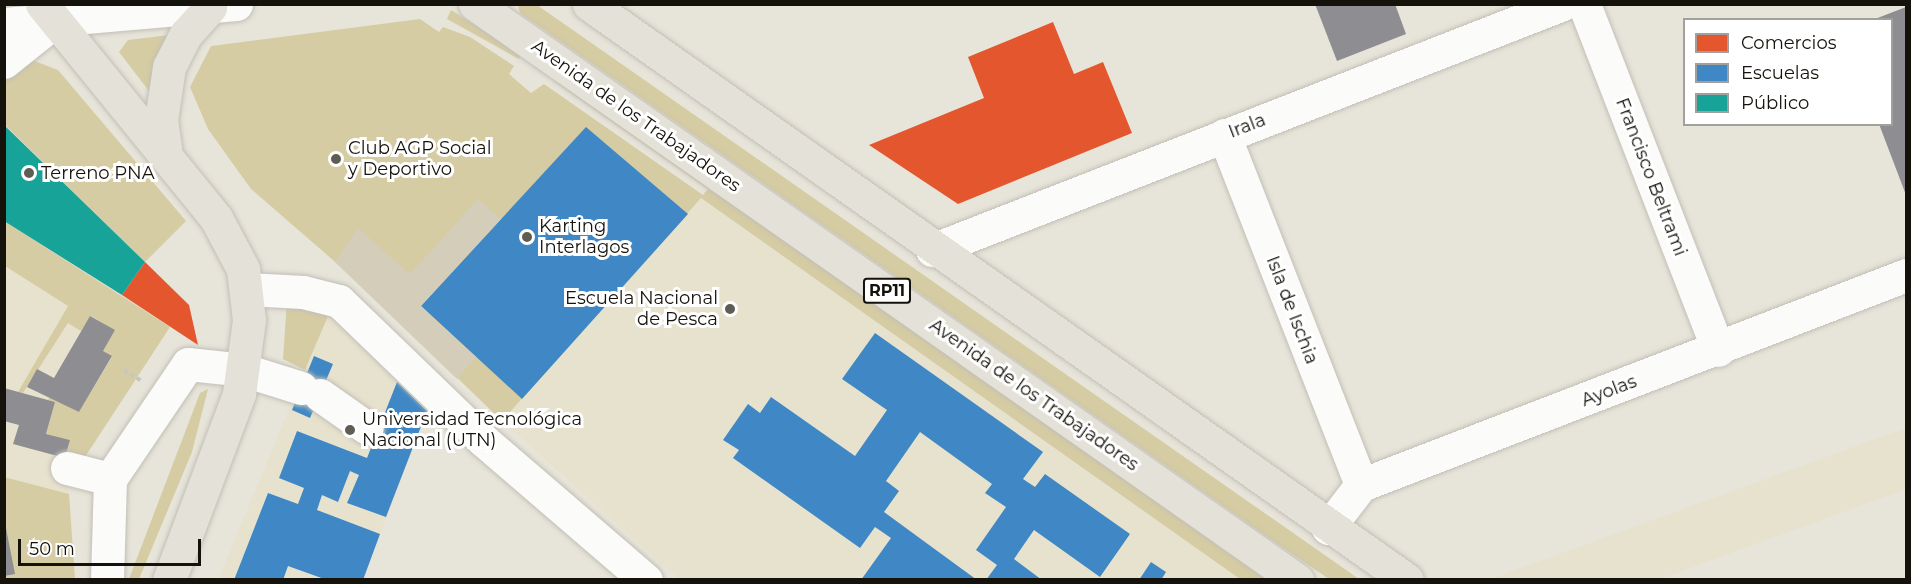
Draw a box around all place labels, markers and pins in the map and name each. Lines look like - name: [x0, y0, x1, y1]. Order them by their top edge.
- place label: Club AGP Social y Deportivo: [348, 138, 492, 180]
- marker: Club AGP Social y Deportivo: [329, 152, 343, 166]
- place label: Terreno PNA: [41, 162, 155, 184]
- marker: Terreno PNA: [22, 166, 36, 180]
- place label: Karting Interlagos: [539, 216, 629, 258]
- marker: Karting Interlagos: [520, 230, 534, 244]
- place label: Escuela Nacional de Pesca: [565, 288, 718, 330]
- marker: Escuela Nacional de Pesca: [723, 302, 737, 316]
- place label: Universidad Tecnológica Nacional (UTN): [362, 409, 582, 452]
- marker: Universidad Tecnológica Nacional (UTN): [343, 423, 357, 437]

